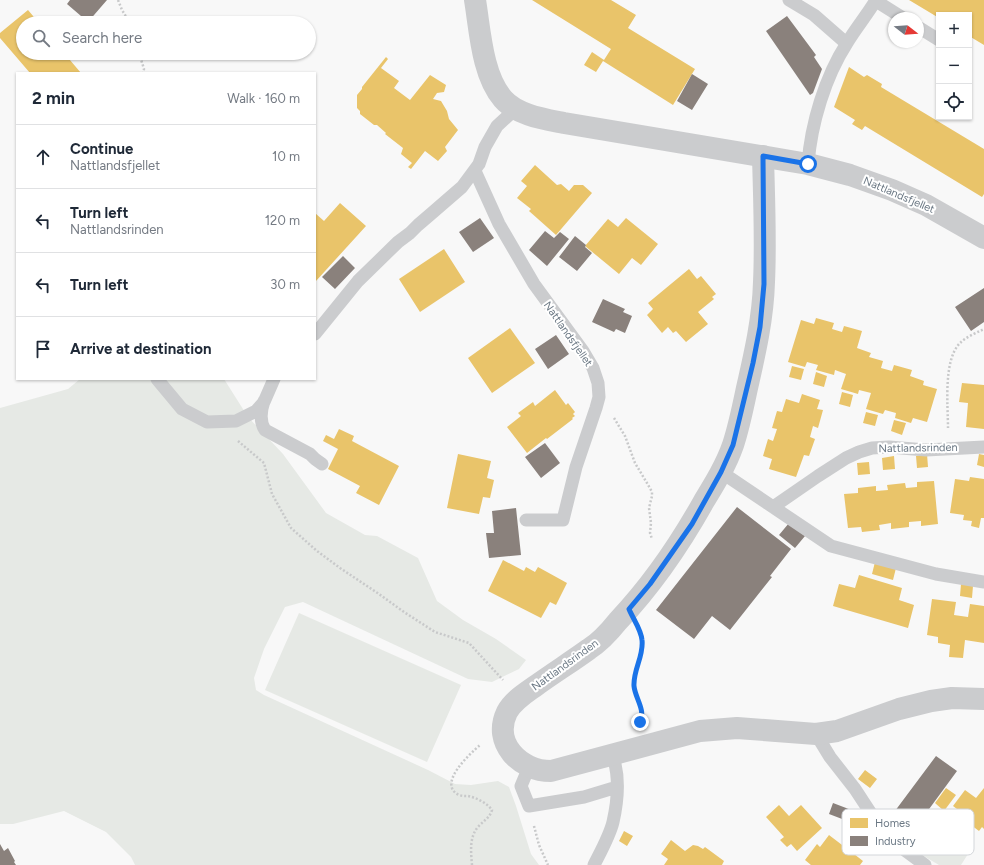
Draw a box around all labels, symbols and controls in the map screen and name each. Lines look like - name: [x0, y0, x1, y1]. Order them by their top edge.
- north arrow: [888, 12, 924, 48]
- map controls: [936, 12, 972, 120]
- button: +: [936, 12, 972, 48]
- search box: [16, 16, 316, 60]
- icon: search: [30, 27, 52, 49]
- text: Search here: [62, 29, 142, 47]
- button: −: [936, 48, 972, 84]
- button: locate: [936, 84, 972, 120]
- text: 2 min: [32, 88, 75, 108]
- text: Walk · 160 m: [227, 91, 300, 106]
- text: Continue: [70, 140, 133, 158]
- icon: ahead: [32, 146, 54, 168]
- text: 10 m: [272, 149, 300, 164]
- route start: [799, 155, 817, 173]
- text: Nattlandsfjellet: [70, 158, 160, 173]
- street label: Nattlandsfjellet: [861, 174, 937, 216]
- text: Turn left: [70, 204, 128, 222]
- icon: left: [32, 210, 54, 232]
- text: 120 m: [265, 213, 300, 228]
- text: Nattlandsrinden: [70, 222, 164, 237]
- icon: left: [32, 274, 54, 296]
- text: Turn left: [70, 276, 128, 294]
- text: 30 m: [270, 277, 300, 292]
- street label: Nattlandsfjellet: [541, 299, 595, 369]
- icon: arrive: [32, 338, 54, 360]
- text: Arrive at destination: [70, 340, 211, 358]
- street label: Nattlandsrinden: [878, 441, 958, 455]
- street label: Nattlandsrinden: [529, 636, 601, 694]
- route end: [631, 713, 649, 731]
- legend: [842, 809, 974, 855]
- text: Homes: [875, 817, 910, 830]
- text: Industry: [875, 835, 916, 848]

